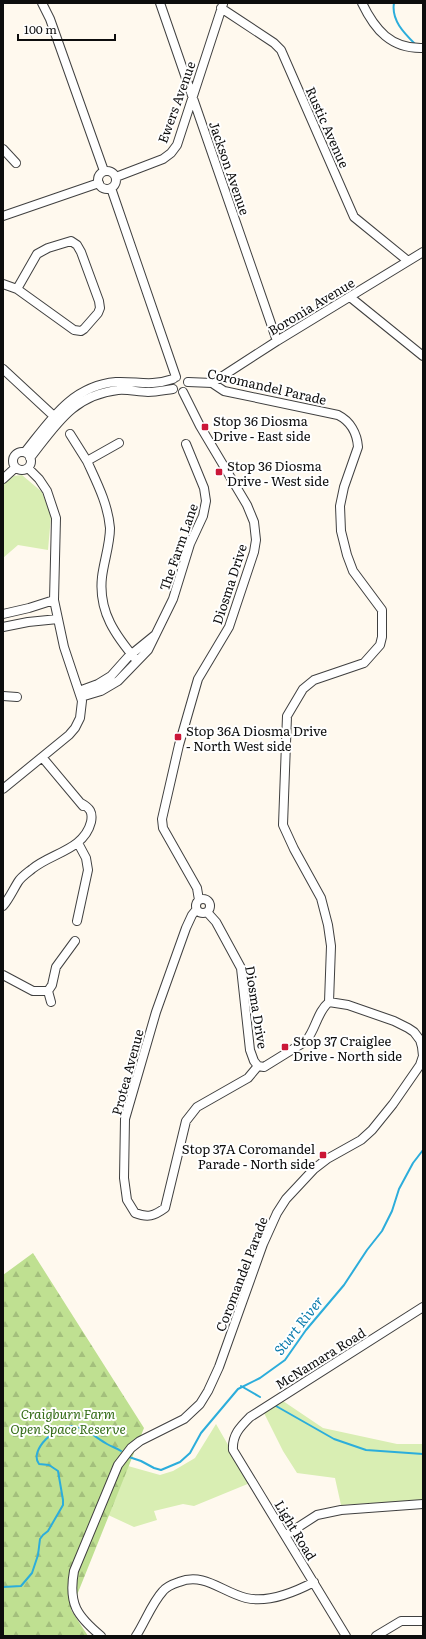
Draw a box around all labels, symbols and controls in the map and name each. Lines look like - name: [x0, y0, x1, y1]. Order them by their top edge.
- scale bar: [18, 16, 115, 42]
- text: 100 m: [24, 20, 57, 38]
- street label: Ewers Avenue: [152, 58, 200, 146]
- street label: Rustic Avenue: [302, 83, 355, 171]
- street label: Jackson Avenue: [205, 118, 255, 218]
- street label: Boronia Avenue: [264, 273, 358, 339]
- street label: Coromandel Parade: [206, 363, 329, 409]
- place label: Stop 36 Diosma Drive - East side: [213, 411, 311, 445]
- marker: Stop 36 Diosma Drive - East side: [200, 422, 210, 432]
- place label: Stop 36 Diosma Drive - West side: [227, 456, 329, 490]
- marker: Stop 36 Diosma Drive - West side: [214, 467, 224, 477]
- street label: The Farm Lane: [154, 500, 202, 593]
- street label: Diosma Drive: [207, 541, 251, 627]
- place label: Stop 36A Diosma Drive - North West side: [186, 721, 327, 755]
- marker: Stop 36A Diosma Drive - North West side: [173, 732, 183, 742]
- street label: Diosma Drive: [241, 964, 273, 1050]
- street label: Protea Avenue: [106, 1027, 148, 1117]
- place label: Stop 37 Craiglee Drive - North side: [293, 1031, 402, 1065]
- marker: Stop 37 Craiglee Drive - North side: [280, 1042, 290, 1052]
- place label: Stop 37A Coromandel Parade - North side: [182, 1139, 316, 1173]
- marker: Stop 37A Coromandel Parade - North side: [318, 1150, 328, 1160]
- street label: Coromandel Parade: [210, 1214, 272, 1334]
- water label: Sturt River: [269, 1291, 328, 1359]
- street label: McNamara Road: [271, 1323, 369, 1393]
- park label: Craigburn Farm Open Space Reserve: [10, 1404, 126, 1438]
- street label: Light Road: [271, 1496, 322, 1564]

